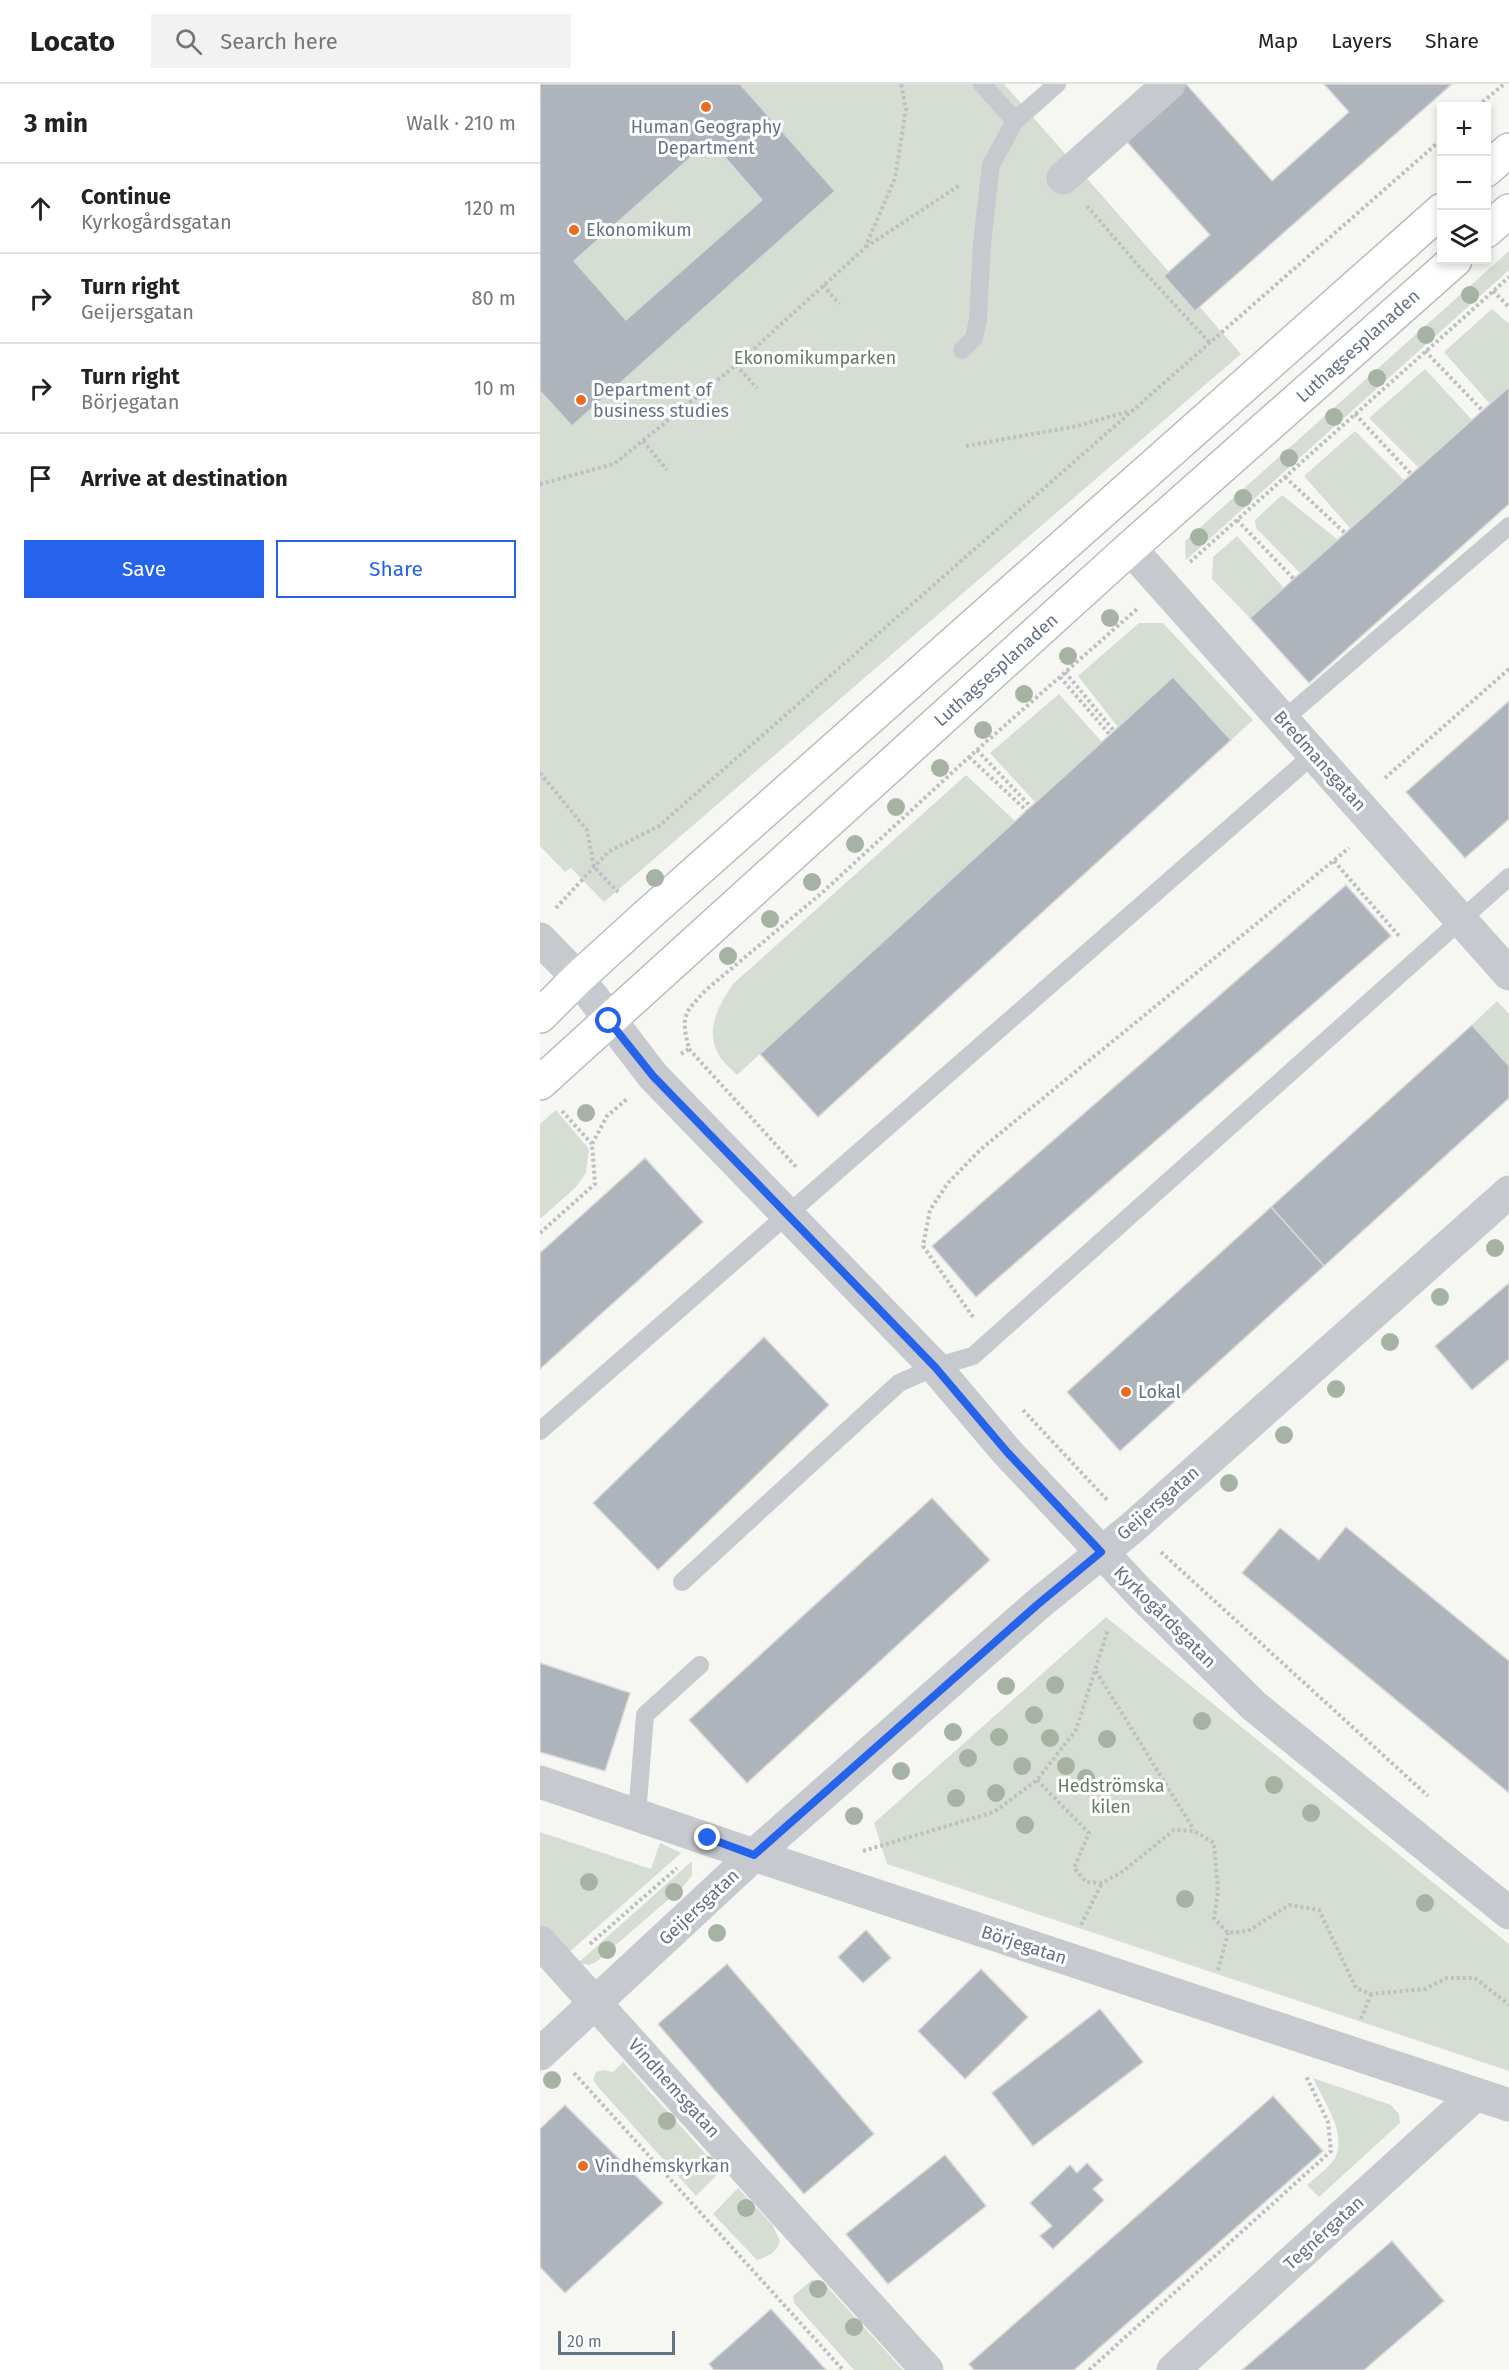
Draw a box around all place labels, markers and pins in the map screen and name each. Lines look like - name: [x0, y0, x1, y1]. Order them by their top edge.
- marker: Human Geography Department: [699, 100, 713, 114]
- place label: Human Geography Department: [631, 116, 781, 159]
- place label: Ekonomikum: [586, 219, 692, 241]
- marker: Ekonomikum: [567, 223, 581, 237]
- place label: Department of business studies: [593, 379, 729, 422]
- marker: Department of business studies: [574, 393, 588, 407]
- place label: Lokal: [1138, 1381, 1181, 1403]
- marker: Lokal: [1119, 1385, 1133, 1399]
- place label: Vindhemskyrkan: [595, 2155, 730, 2177]
- marker: Vindhemskyrkan: [576, 2159, 590, 2173]

